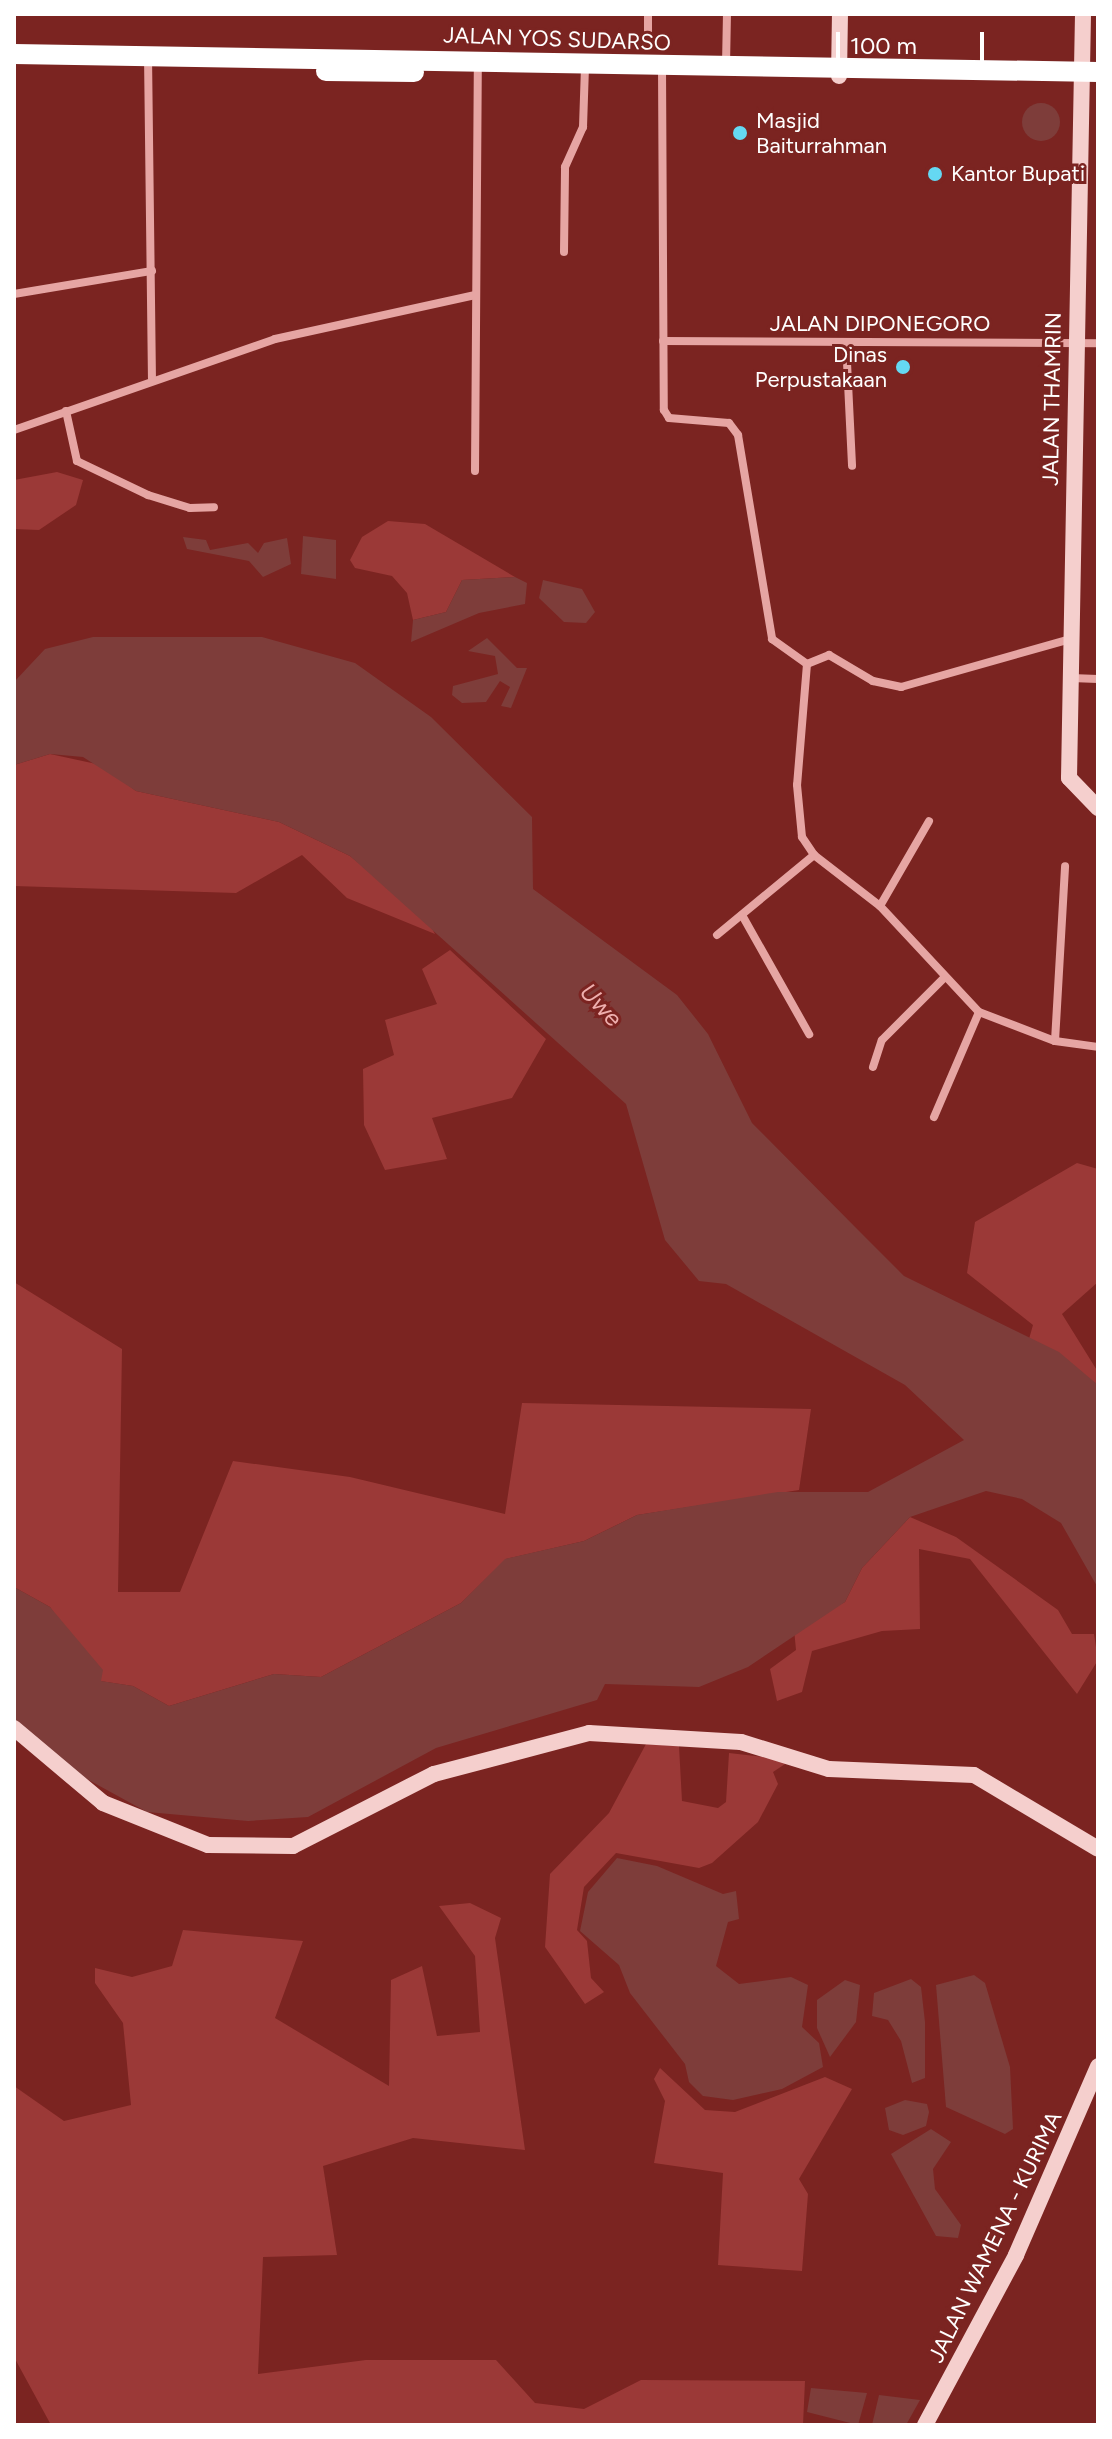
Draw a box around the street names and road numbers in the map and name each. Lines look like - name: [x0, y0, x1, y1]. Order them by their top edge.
- street label: JALAN YOS SUDARSO: [443, 22, 671, 56]
- street label: JALAN DIPONEGORO: [770, 311, 990, 337]
- street label: JALAN THAMRIN: [1037, 312, 1067, 486]
- street label: JALAN WAMENA - KURIMA: [923, 2107, 1067, 2367]

